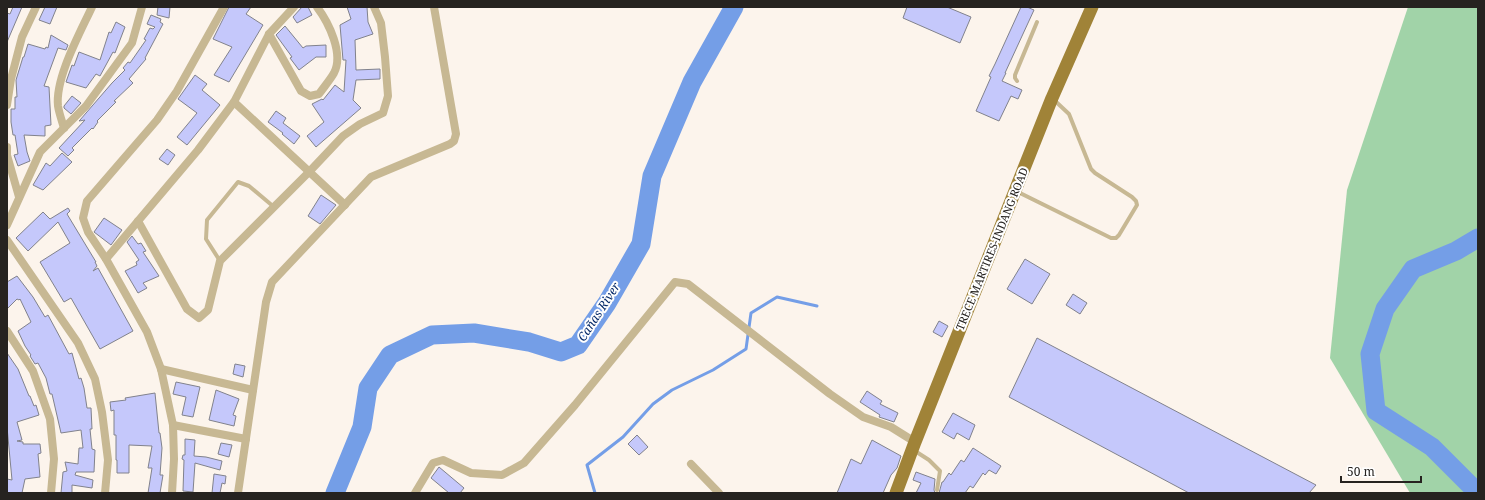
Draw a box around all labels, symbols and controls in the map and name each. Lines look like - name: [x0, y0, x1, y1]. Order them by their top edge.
- street label: TRECE MARTIRES-INDANG ROAD: [952, 165, 1031, 332]
- water label: Cañas River: [573, 279, 624, 344]
- scale bar: [1341, 458, 1421, 484]
- text: 50 m: [1347, 463, 1375, 480]

